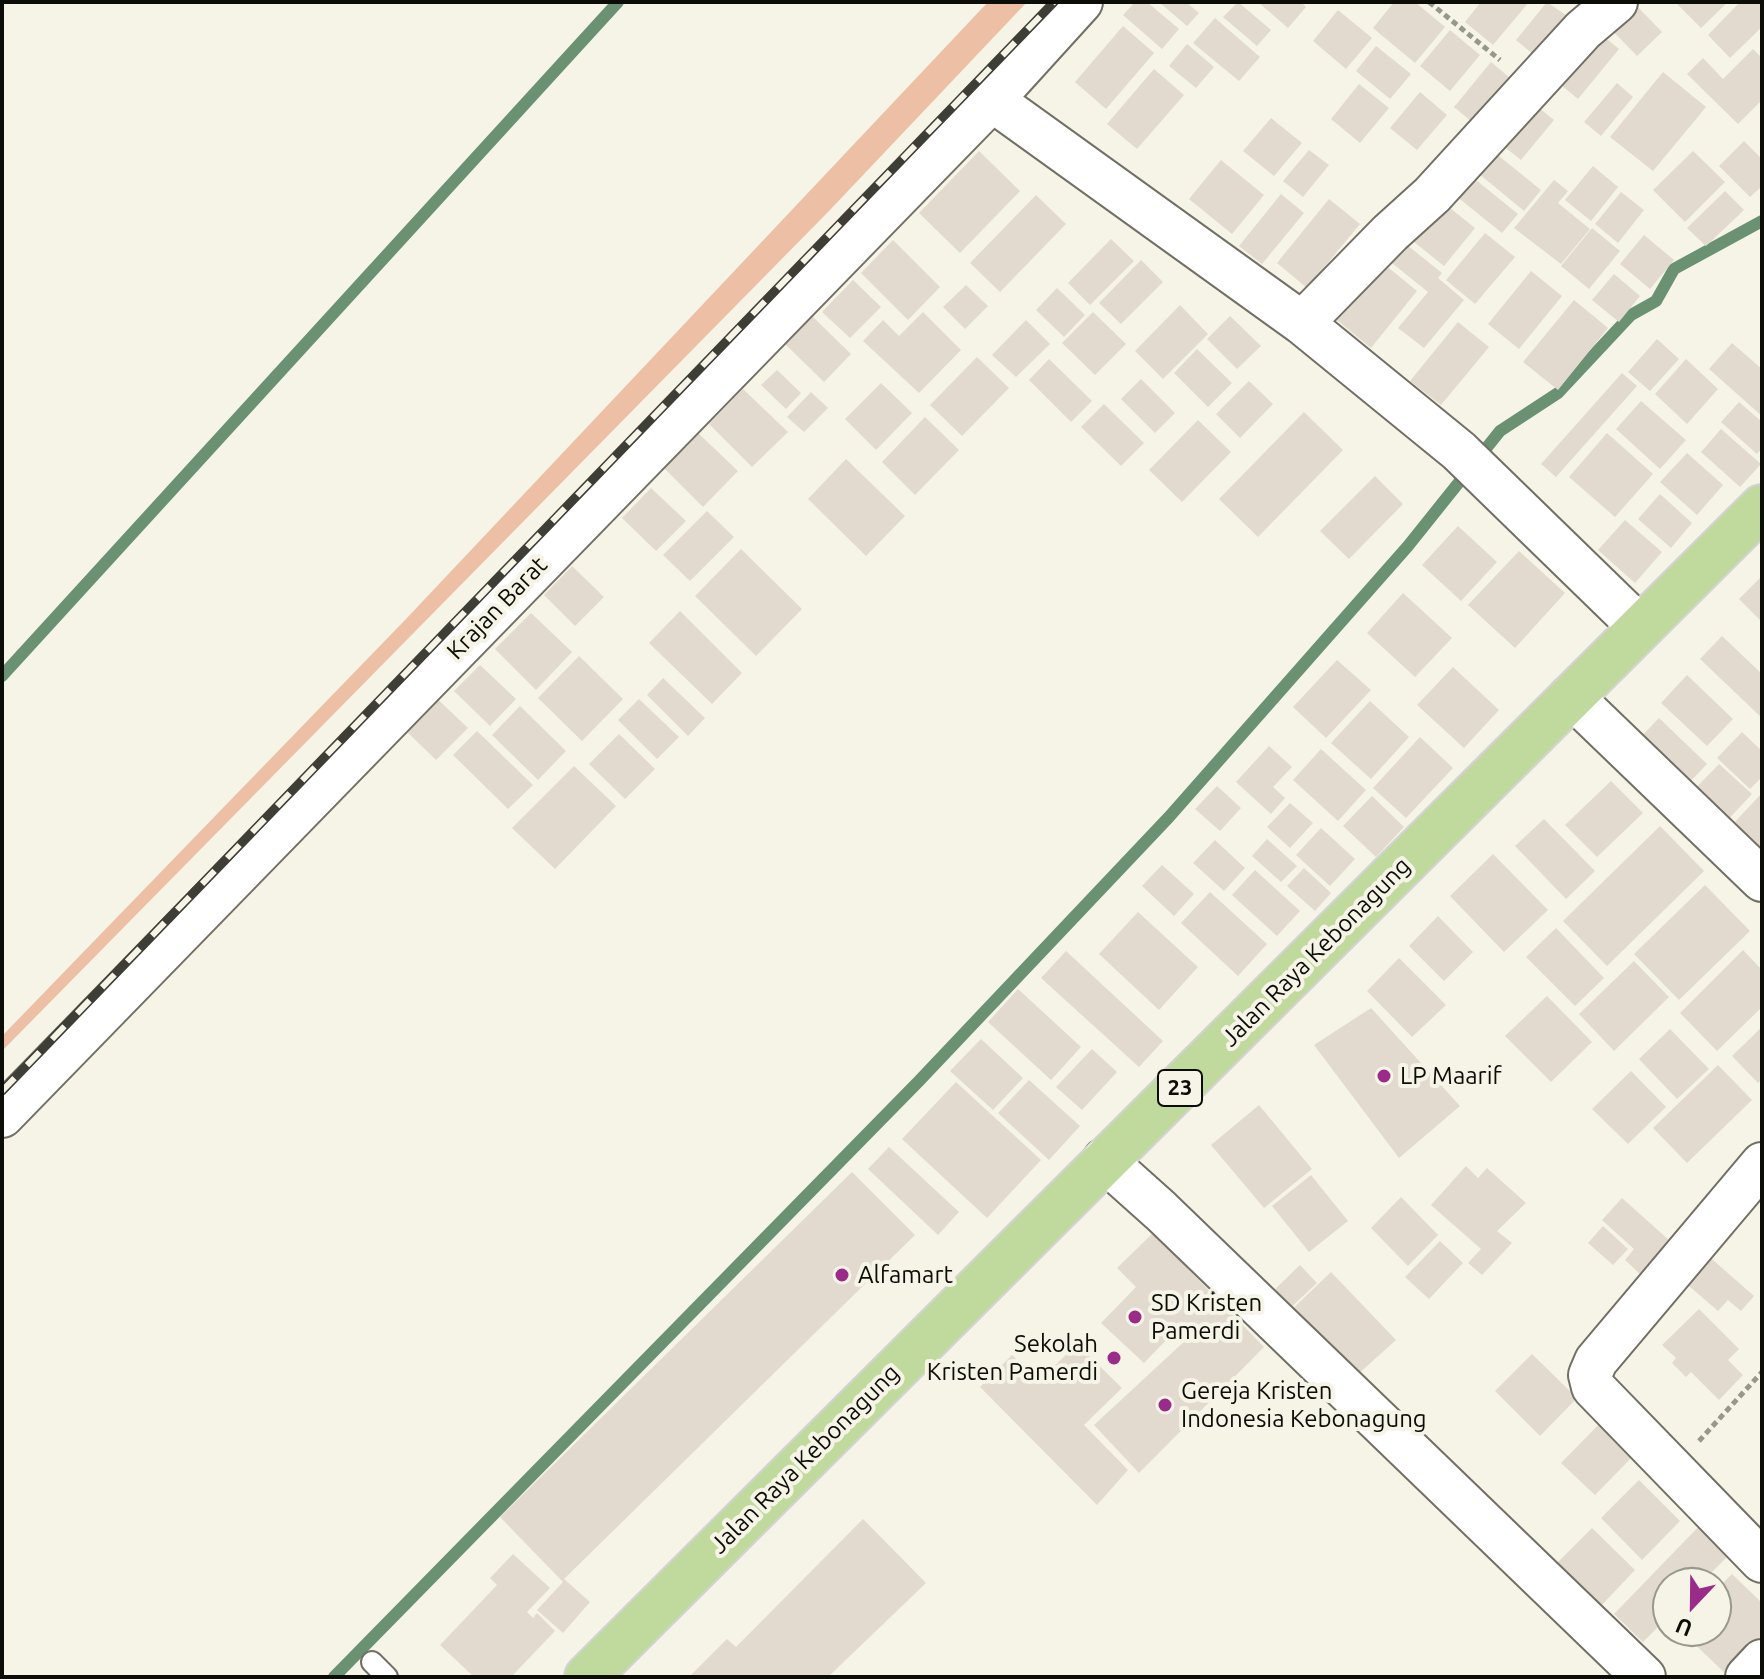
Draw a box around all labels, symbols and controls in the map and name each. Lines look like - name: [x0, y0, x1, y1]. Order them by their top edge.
- street label: Krajan Barat: [441, 551, 553, 665]
- street label: Jalan Raya Kebonagung: [1216, 852, 1416, 1052]
- place label: LP Maarif: [1400, 1062, 1502, 1090]
- marker: LP Maarif: [1375, 1067, 1393, 1085]
- road number: 23: [1158, 1070, 1202, 1106]
- place label: Alfamart: [858, 1261, 953, 1289]
- marker: Alfamart: [833, 1266, 851, 1284]
- place label: SD Kristen Pamerdi: [1151, 1289, 1262, 1345]
- marker: SD Kristen Pamerdi: [1126, 1308, 1144, 1326]
- place label: Sekolah Kristen Pamerdi: [927, 1330, 1098, 1386]
- marker: Sekolah Kristen Pamerdi: [1105, 1349, 1123, 1367]
- street label: Jalan Raya Kebonagung: [705, 1359, 905, 1559]
- place label: Gereja Kristen Indonesia Kebonagung: [1181, 1377, 1427, 1433]
- marker: Gereja Kristen Indonesia Kebonagung: [1156, 1396, 1174, 1414]
- north arrow: [1652, 1567, 1732, 1647]
- text: U: [1672, 1613, 1695, 1642]

